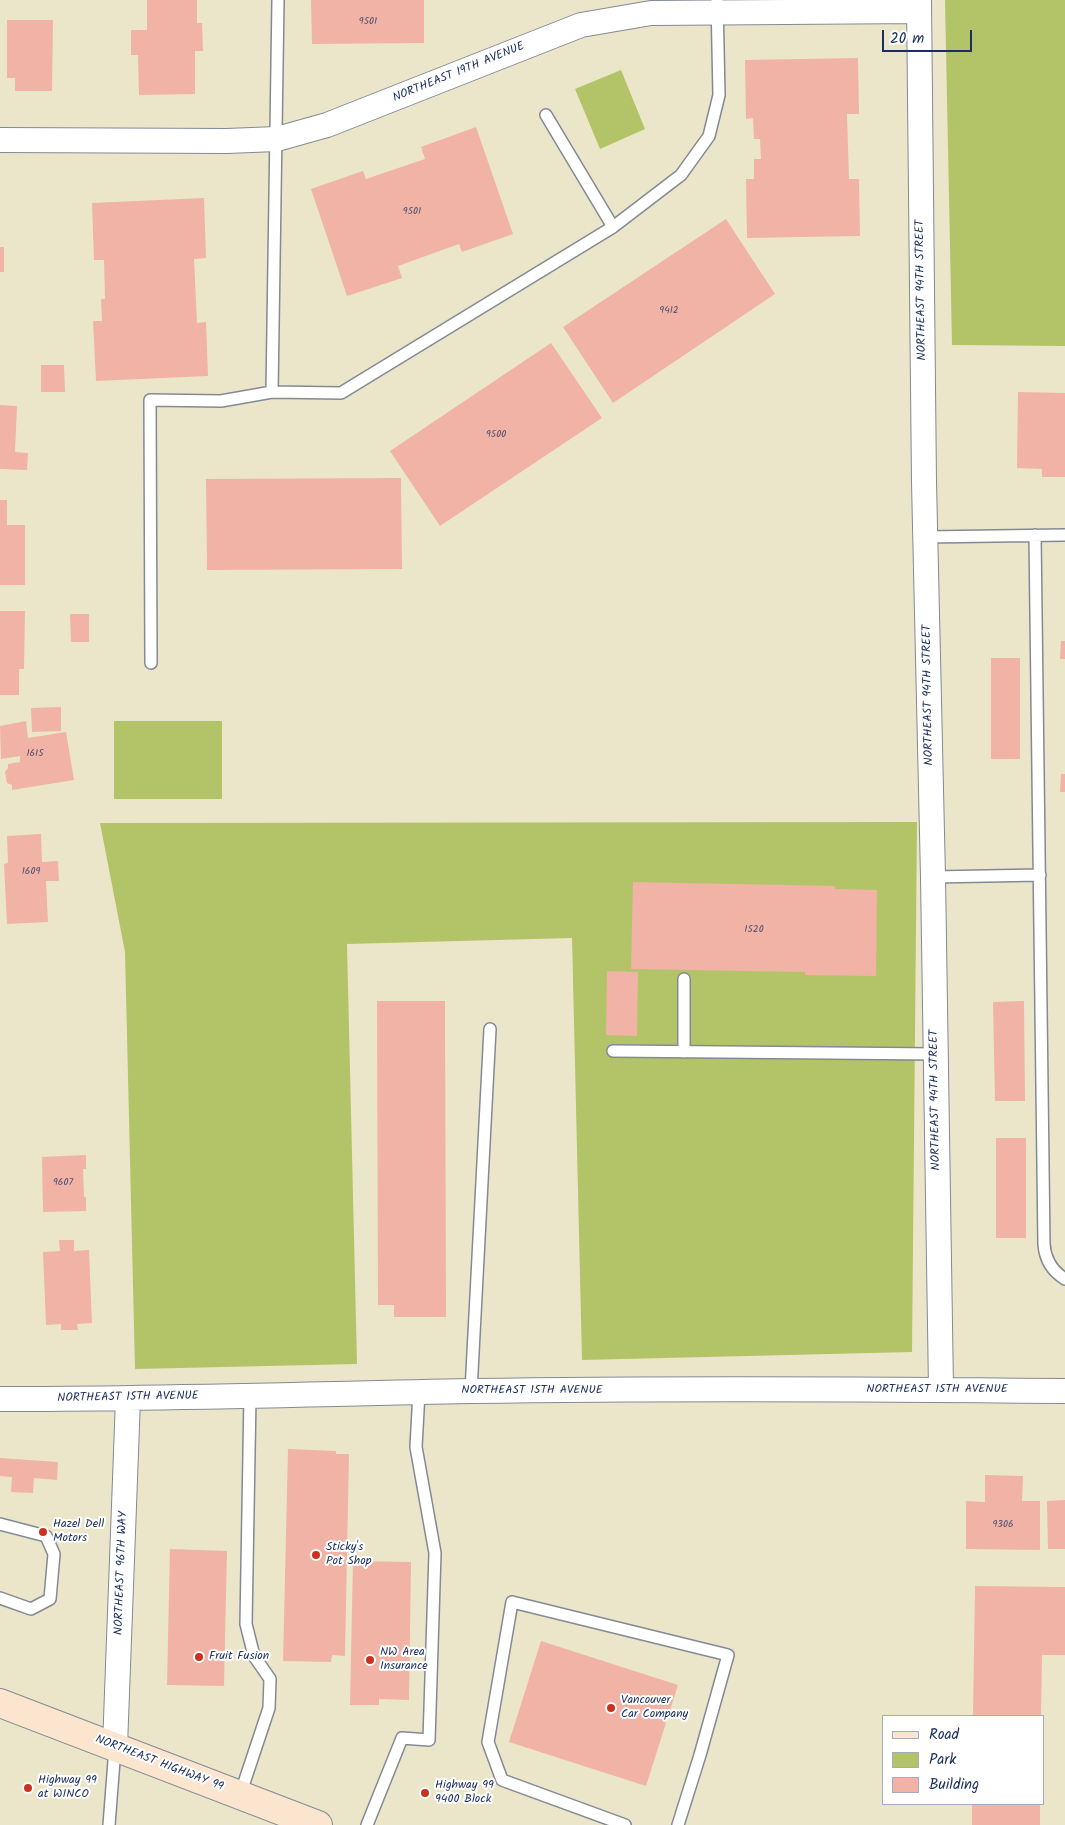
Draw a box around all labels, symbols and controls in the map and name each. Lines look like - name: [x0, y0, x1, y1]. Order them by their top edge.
- house number: 9501: [359, 16, 377, 28]
- scale bar: [885, 20, 975, 52]
- text: 20 m: [890, 27, 924, 51]
- street label: NORTHEAST 19TH AVENUE: [391, 40, 527, 106]
- house number: 9501: [403, 206, 421, 218]
- street label: NORTHEAST 94TH STREET: [914, 219, 930, 361]
- house number: 9412: [659, 305, 679, 317]
- house number: 9500: [486, 429, 506, 441]
- street label: NORTHEAST 94TH STREET: [921, 624, 937, 766]
- house number: 1615: [26, 748, 44, 760]
- house number: 1609: [22, 866, 40, 878]
- house number: 1520: [744, 924, 764, 936]
- street label: NORTHEAST 94TH STREET: [928, 1029, 944, 1171]
- house number: 9607: [53, 1177, 73, 1189]
- street label: NORTHEAST 15TH AVENUE: [866, 1383, 1008, 1397]
- street label: NORTHEAST 15TH AVENUE: [461, 1384, 603, 1398]
- street label: NORTHEAST 15TH AVENUE: [57, 1390, 199, 1406]
- street label: NORTHEAST 96TH WAY: [113, 1511, 131, 1635]
- place label: Hazel Dell Motors: [53, 1518, 104, 1546]
- house number: 9306: [992, 1519, 1014, 1531]
- marker: Hazel Dell Motors: [37, 1526, 49, 1538]
- place label: Sticky's Pot Shop: [326, 1541, 371, 1569]
- marker: Sticky's Pot Shop: [310, 1549, 322, 1561]
- place label: NW Area Insurance: [380, 1646, 428, 1674]
- place label: Fruit Fusion: [209, 1650, 269, 1664]
- marker: Fruit Fusion: [193, 1651, 205, 1663]
- marker: NW Area Insurance: [364, 1654, 376, 1666]
- place label: Vancouver Car Company: [621, 1694, 688, 1722]
- marker: Vancouver Car Company: [605, 1702, 617, 1714]
- legend: [882, 1715, 1045, 1805]
- text: Road: [929, 1723, 959, 1747]
- street label: NORTHEAST HIGHWAY 99: [93, 1733, 225, 1795]
- text: Park: [929, 1748, 956, 1772]
- text: Building: [929, 1773, 979, 1797]
- place label: Highway 99 at WINCO: [38, 1774, 97, 1802]
- place label: Highway 99 9400 Block: [435, 1779, 494, 1807]
- marker: Highway 99 at WINCO: [22, 1782, 34, 1794]
- marker: Highway 99 9400 Block: [419, 1787, 431, 1799]

